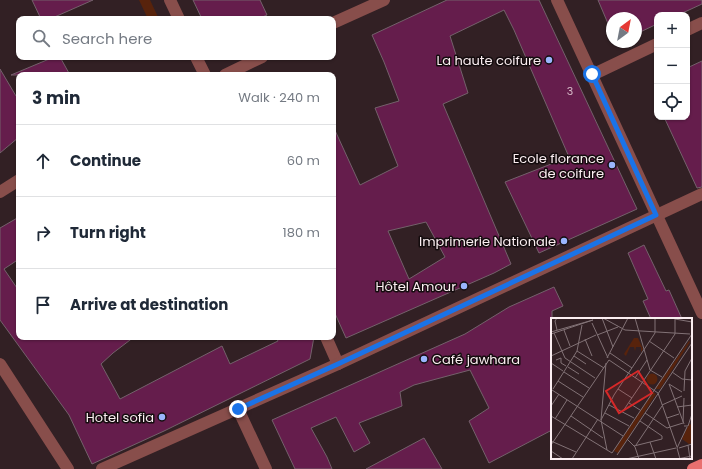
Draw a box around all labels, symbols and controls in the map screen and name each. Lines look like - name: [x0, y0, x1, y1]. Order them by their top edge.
- north arrow: [606, 12, 642, 48]
- map controls: [654, 12, 690, 120]
- button: +: [654, 12, 690, 48]
- search box: [16, 16, 336, 60]
- icon: search: [30, 27, 52, 49]
- text: Search here: [62, 28, 152, 49]
- button: −: [654, 48, 690, 84]
- place label: La haute coifure: [437, 51, 541, 70]
- marker: La haute coifure: [544, 55, 554, 65]
- route start: [583, 65, 601, 83]
- house number: 3: [567, 83, 573, 99]
- button: locate: [654, 84, 690, 120]
- text: 3 min: [32, 86, 80, 110]
- text: Walk · 240 m: [238, 88, 320, 107]
- place label: Ecole florance de coifure: [513, 149, 604, 183]
- icon: ahead: [32, 150, 54, 172]
- text: Continue: [70, 150, 141, 171]
- text: 60 m: [287, 151, 320, 170]
- marker: Ecole florance de coifure: [607, 160, 617, 170]
- icon: right: [32, 222, 54, 244]
- text: Turn right: [70, 222, 146, 243]
- text: 180 m: [283, 223, 320, 242]
- place label: Imprimerie Nationale: [419, 232, 556, 251]
- marker: Imprimerie Nationale: [559, 236, 569, 246]
- place label: Hôtel Amour: [376, 277, 456, 296]
- marker: Hôtel Amour: [459, 281, 469, 291]
- icon: arrive: [32, 294, 54, 316]
- text: Arrive at destination: [70, 294, 228, 315]
- inset map: [551, 318, 692, 459]
- place label: Café jawhara: [432, 350, 520, 369]
- marker: Café jawhara: [419, 354, 429, 364]
- route end: [229, 400, 247, 418]
- place label: Hotel sofia: [86, 408, 154, 427]
- marker: Hotel sofia: [157, 412, 167, 422]

